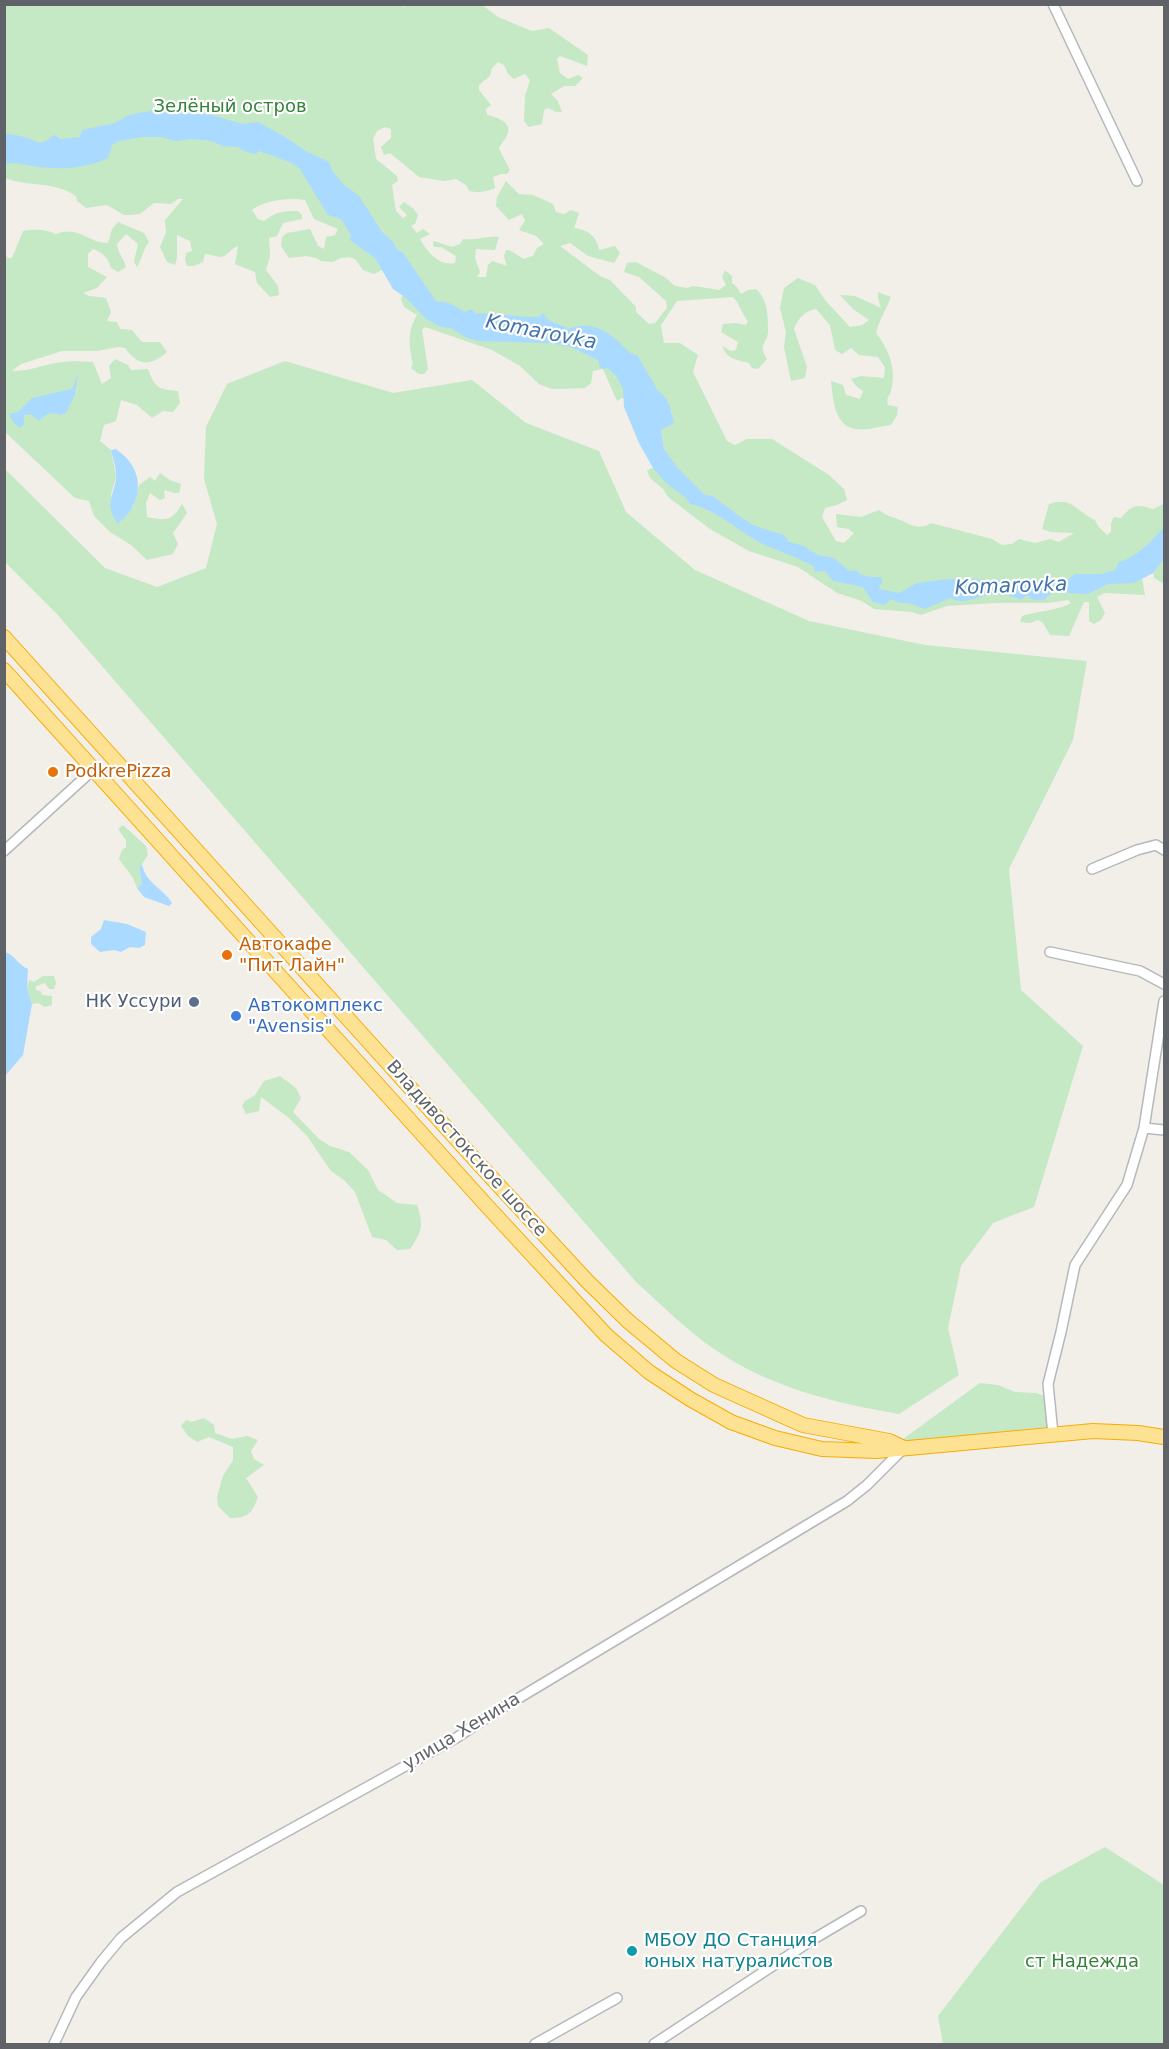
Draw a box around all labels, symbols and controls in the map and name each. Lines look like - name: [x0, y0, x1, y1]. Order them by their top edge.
- park label: Зелёный остров: [153, 96, 307, 118]
- water label: Komarovka: [483, 310, 599, 356]
- water label: Komarovka: [954, 573, 1068, 601]
- place label: PodkrePizza: [65, 761, 172, 783]
- marker: PodkrePizza: [46, 765, 60, 779]
- place label: Автокафе "Пит Лайн": [239, 934, 345, 976]
- marker: Автокафе "Пит Лайн": [220, 948, 234, 962]
- place label: НК Уссури: [85, 991, 182, 1013]
- marker: НК Уссури: [187, 995, 201, 1009]
- place label: Автокомплекс "Avensis": [248, 995, 383, 1038]
- marker: Автокомплекс "Avensis": [229, 1009, 243, 1023]
- street label: Владивостокское шоссе: [381, 1056, 551, 1242]
- street label: улица Хенина: [400, 1689, 524, 1775]
- place label: МБОУ ДО Станция юных натуралистов: [644, 1930, 833, 1972]
- marker: МБОУ ДО Станция юных натуралистов: [625, 1944, 639, 1958]
- park label: ст Надежда: [1025, 1951, 1139, 1973]

